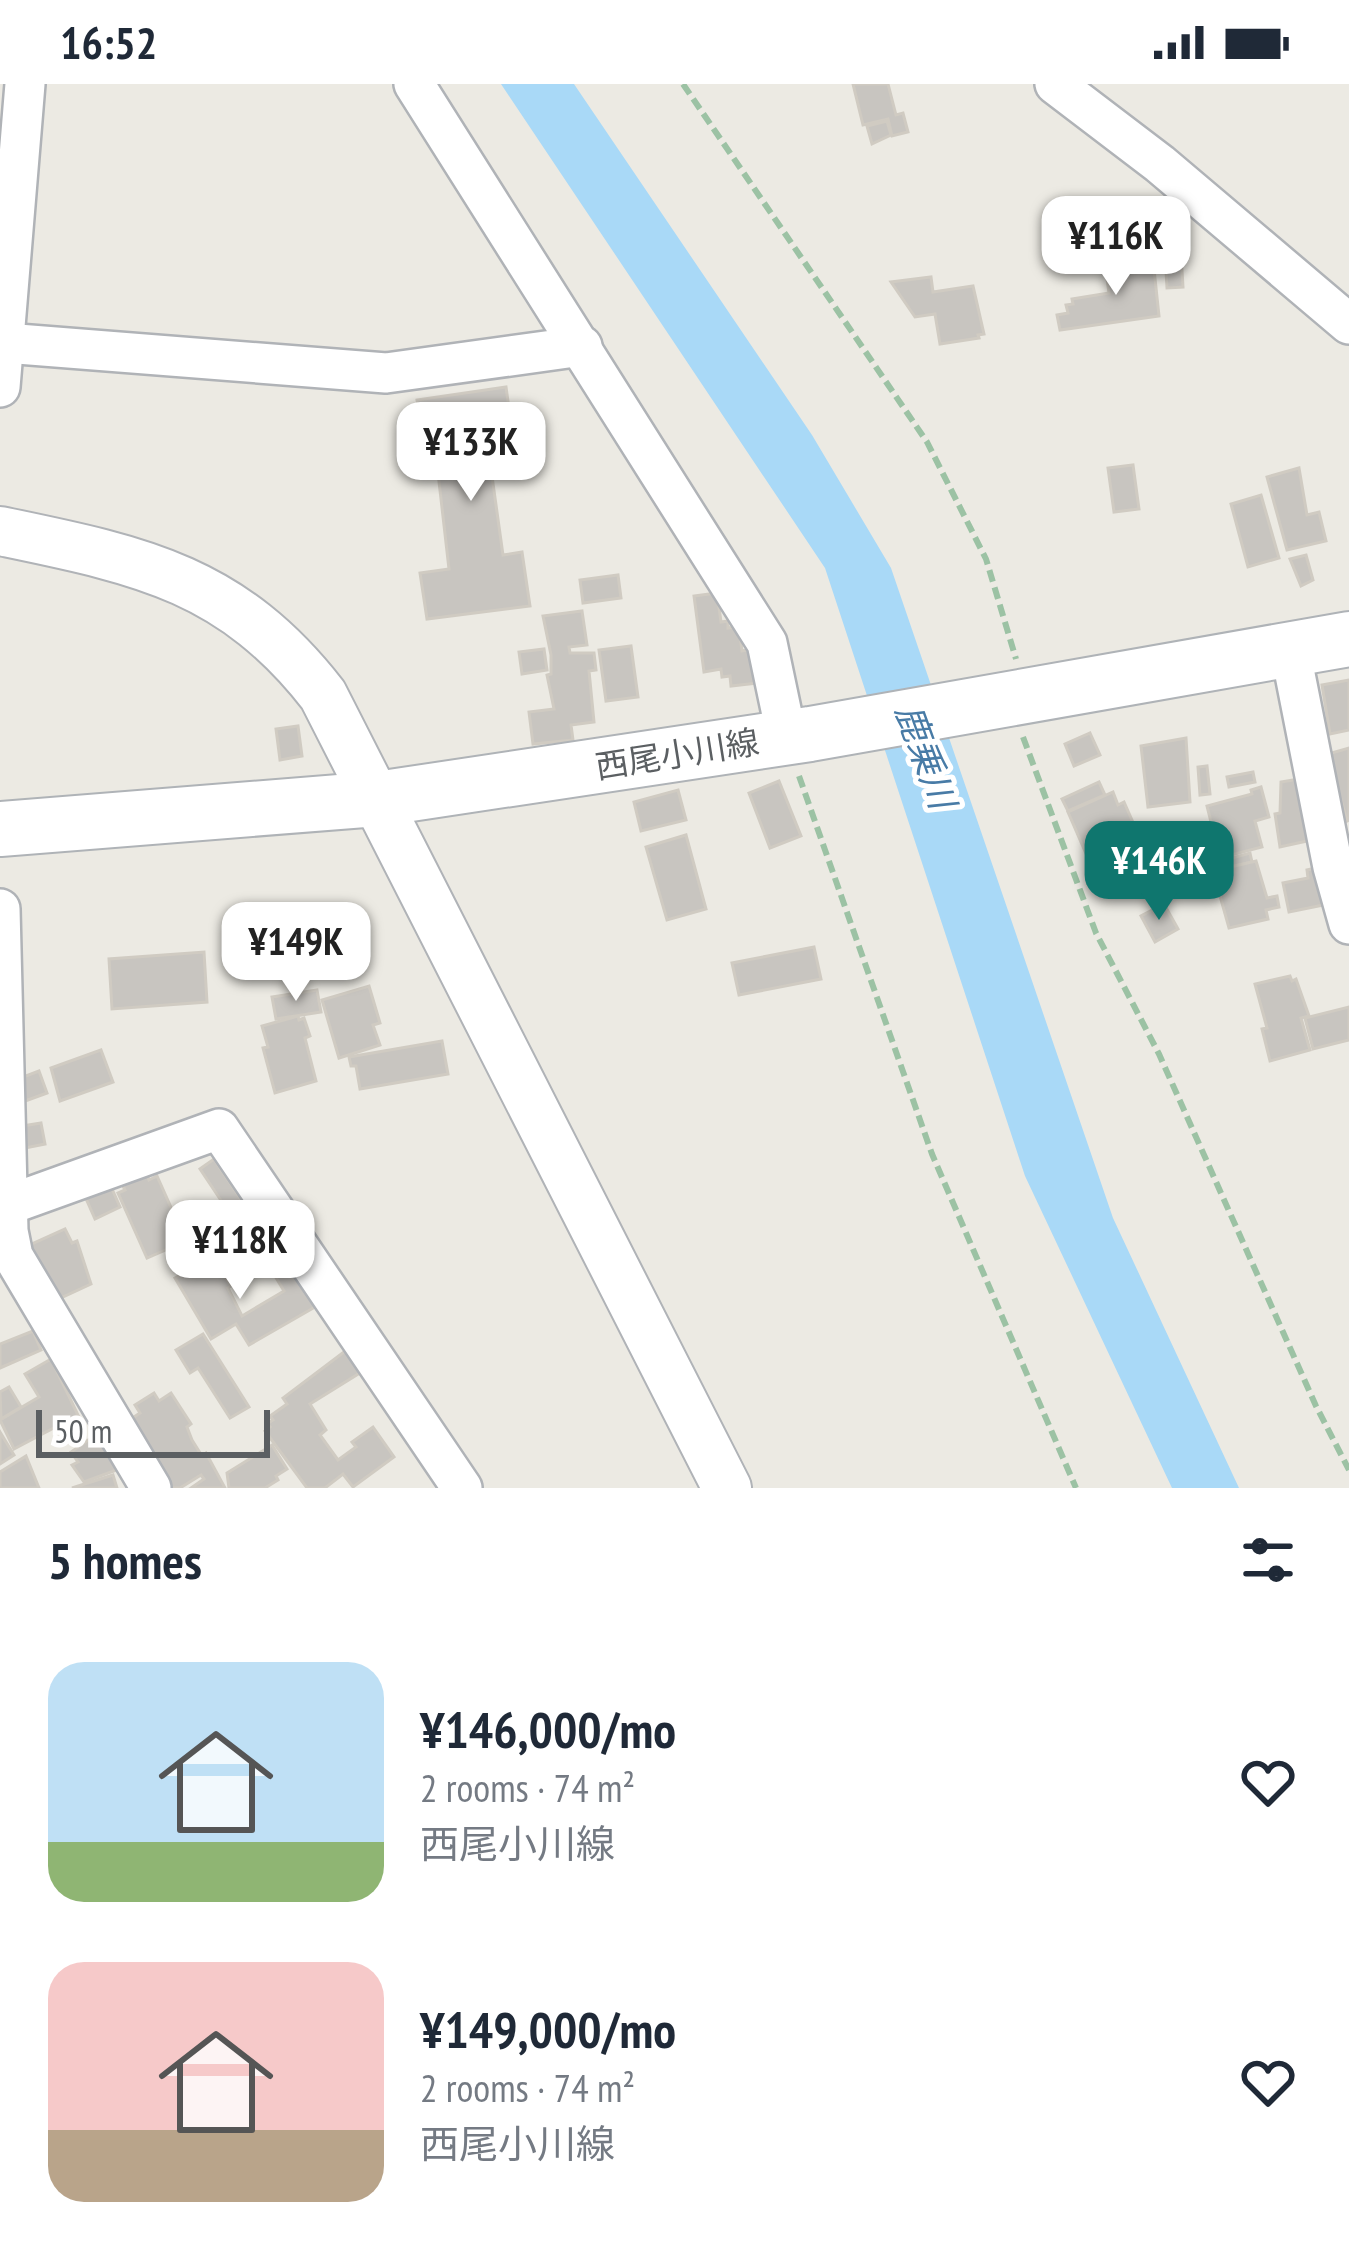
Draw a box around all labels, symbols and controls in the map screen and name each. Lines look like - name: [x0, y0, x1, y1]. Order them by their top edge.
- text: 16:52: [60, 13, 157, 71]
- pin: ¥116K: [1032, 196, 1200, 298]
- text: ¥116K: [1069, 209, 1163, 260]
- pin: ¥133K: [387, 402, 555, 504]
- text: ¥133K: [424, 415, 518, 466]
- water label: 鹿乗川: [886, 697, 968, 818]
- street label: 西尾小川線: [592, 719, 762, 788]
- pin: ¥146K: [1075, 821, 1243, 923]
- text: ¥146K: [1112, 834, 1206, 885]
- pin: ¥149K: [212, 902, 380, 1004]
- text: ¥149K: [249, 915, 343, 966]
- pin: ¥118K: [156, 1200, 324, 1302]
- text: ¥118K: [193, 1213, 287, 1264]
- scale bar: [36, 1404, 270, 1457]
- text: 50 m: [54, 1409, 112, 1452]
- text: 5 homes: [48, 1527, 202, 1593]
- icon: filters: [1235, 1527, 1301, 1593]
- text: ¥146,000/mo: [420, 1696, 676, 1762]
- icon: home: [144, 1710, 288, 1854]
- icon: heart: [1235, 1749, 1301, 1815]
- text: 2 rooms · 74 m²: [420, 1762, 635, 1813]
- text: 西尾小川線: [420, 1818, 615, 1869]
- text: ¥149,000/mo: [420, 1996, 676, 2062]
- icon: home: [144, 2010, 288, 2154]
- icon: heart: [1235, 2049, 1301, 2115]
- text: 2 rooms · 74 m²: [420, 2062, 635, 2113]
- text: 西尾小川線: [420, 2118, 615, 2169]

